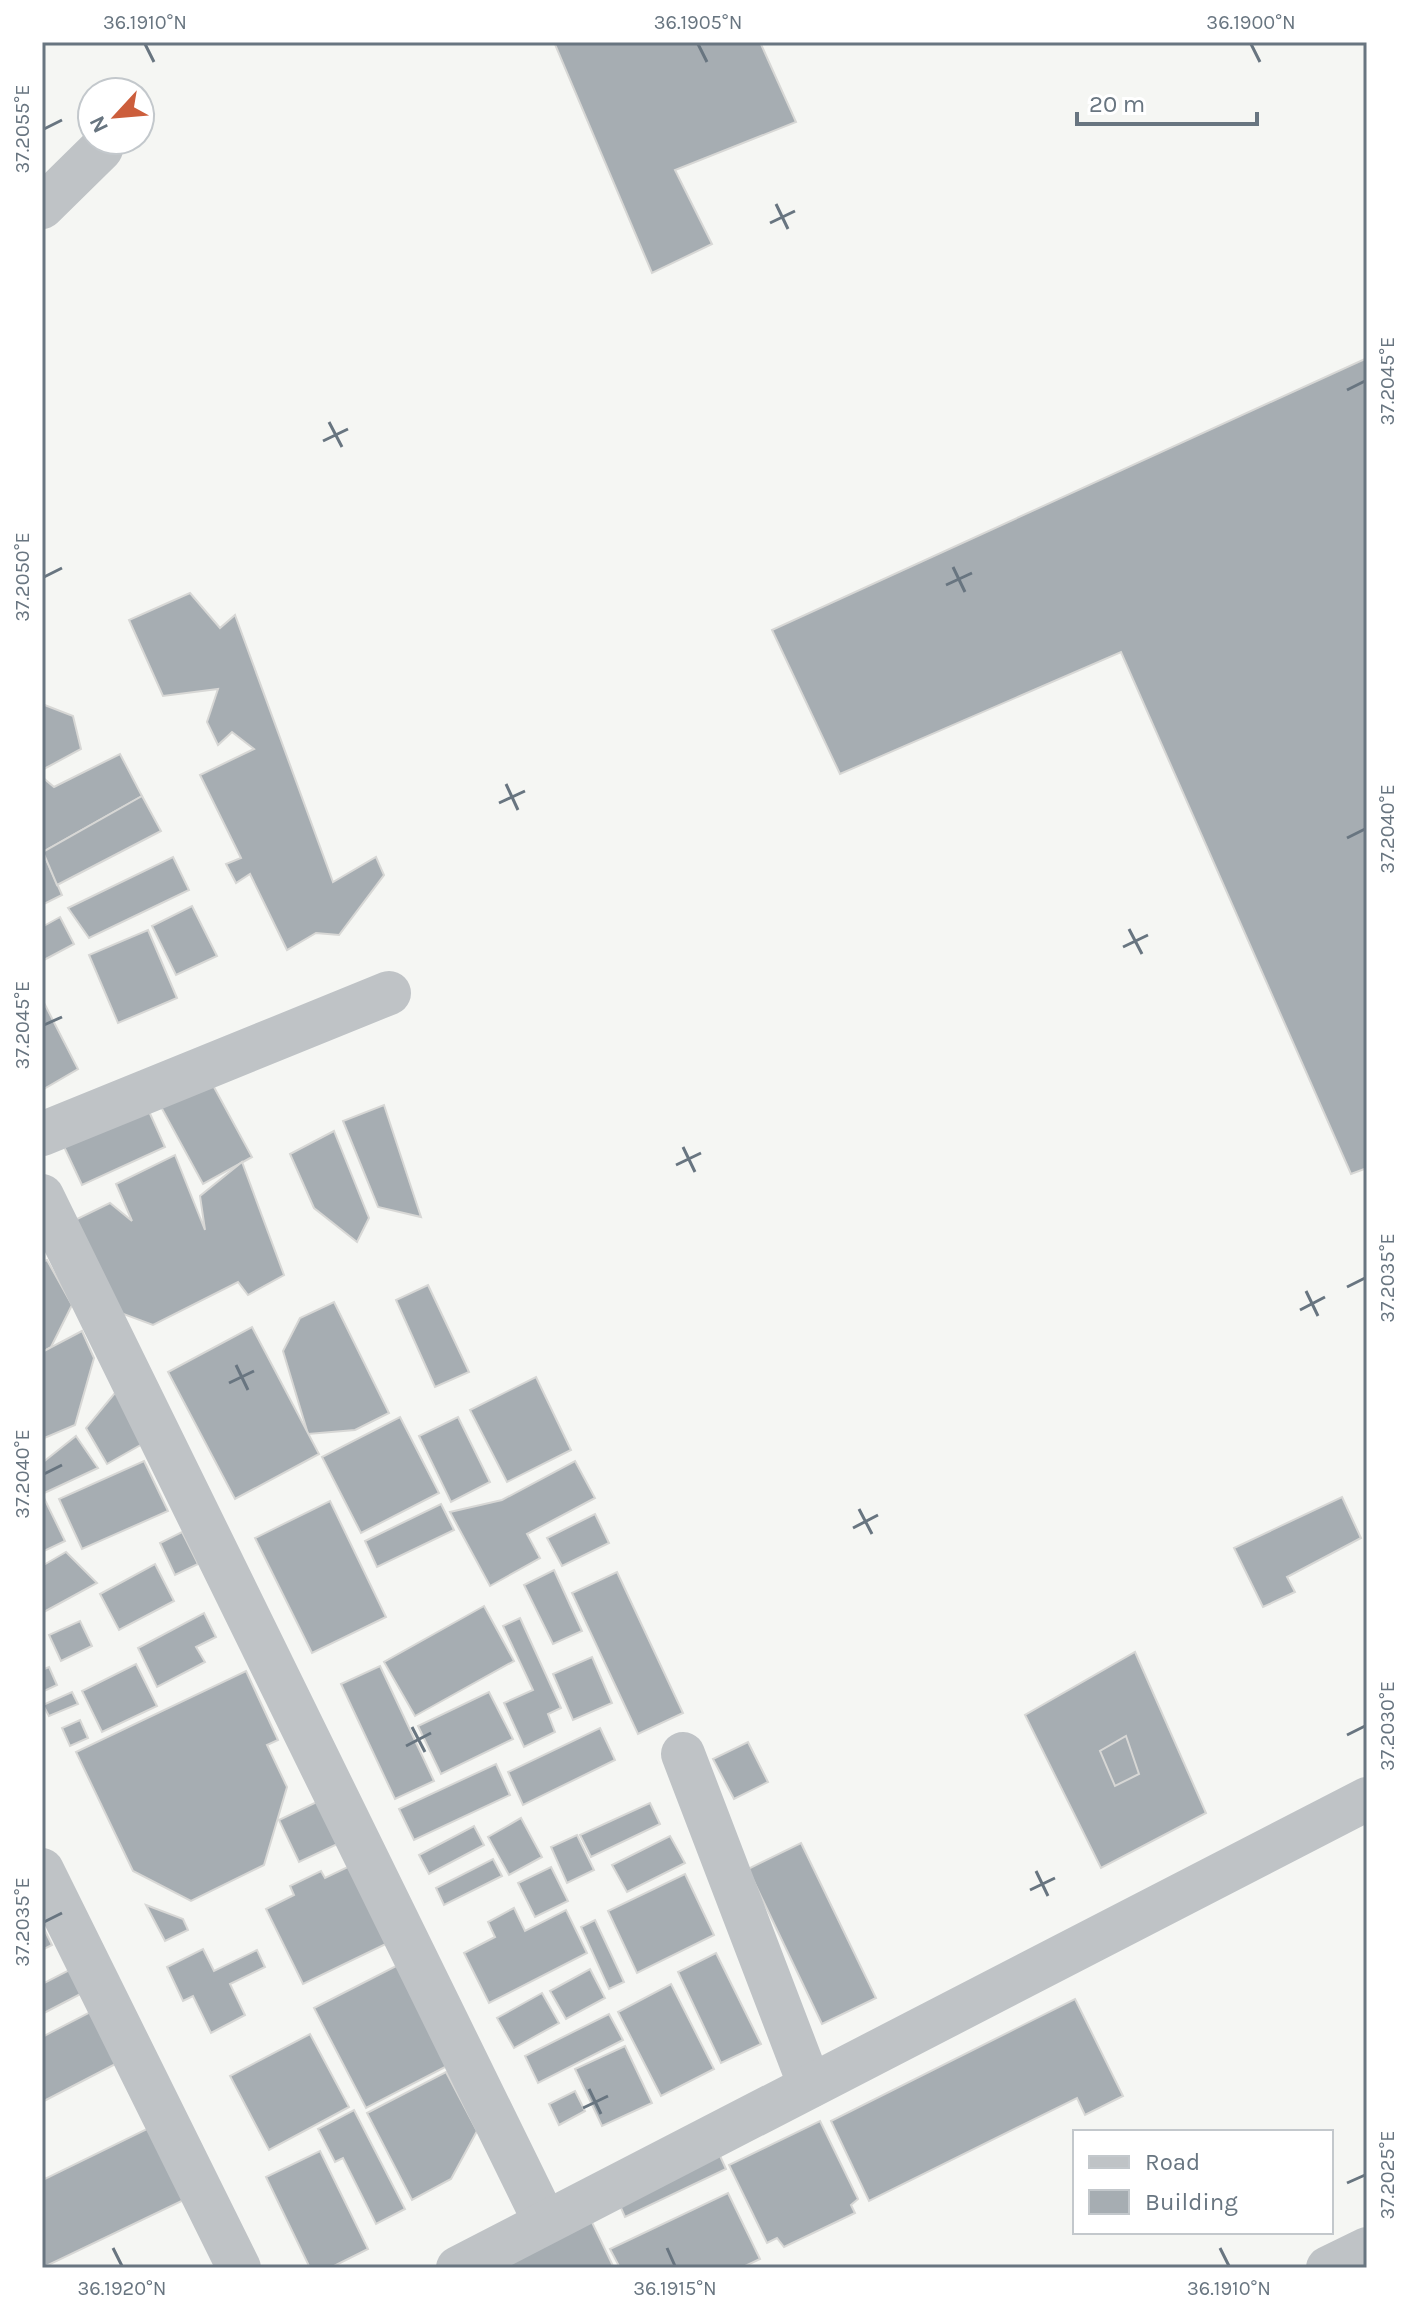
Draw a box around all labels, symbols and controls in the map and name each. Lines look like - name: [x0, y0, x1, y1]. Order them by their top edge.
- text: 36.1910°N: [103, 11, 187, 34]
- text: 36.1905°N: [654, 11, 742, 34]
- text: 36.1900°N: [1206, 11, 1296, 34]
- north arrow: [76, 76, 156, 156]
- scale bar: [1077, 76, 1257, 126]
- text: 37.2055°E: [11, 85, 34, 173]
- text: 20 m: [1089, 90, 1145, 118]
- text: N: [84, 112, 114, 137]
- text: 37.2045°E: [1376, 337, 1399, 425]
- text: 37.2050°E: [11, 532, 34, 622]
- text: 37.2040°E: [1376, 784, 1399, 874]
- text: 37.2045°E: [11, 981, 34, 1069]
- text: 37.2035°E: [1376, 1233, 1399, 1323]
- text: 37.2040°E: [11, 1429, 34, 1519]
- text: 37.2030°E: [1376, 1681, 1399, 1771]
- text: 37.2035°E: [11, 1877, 34, 1967]
- legend: [1073, 2130, 1333, 2234]
- text: 37.2025°E: [1376, 2130, 1399, 2220]
- text: Road: [1145, 2148, 1200, 2176]
- text: Building: [1145, 2188, 1238, 2216]
- text: 36.1920°N: [78, 2277, 167, 2300]
- text: 36.1915°N: [633, 2277, 717, 2300]
- text: 36.1910°N: [1187, 2277, 1271, 2300]

